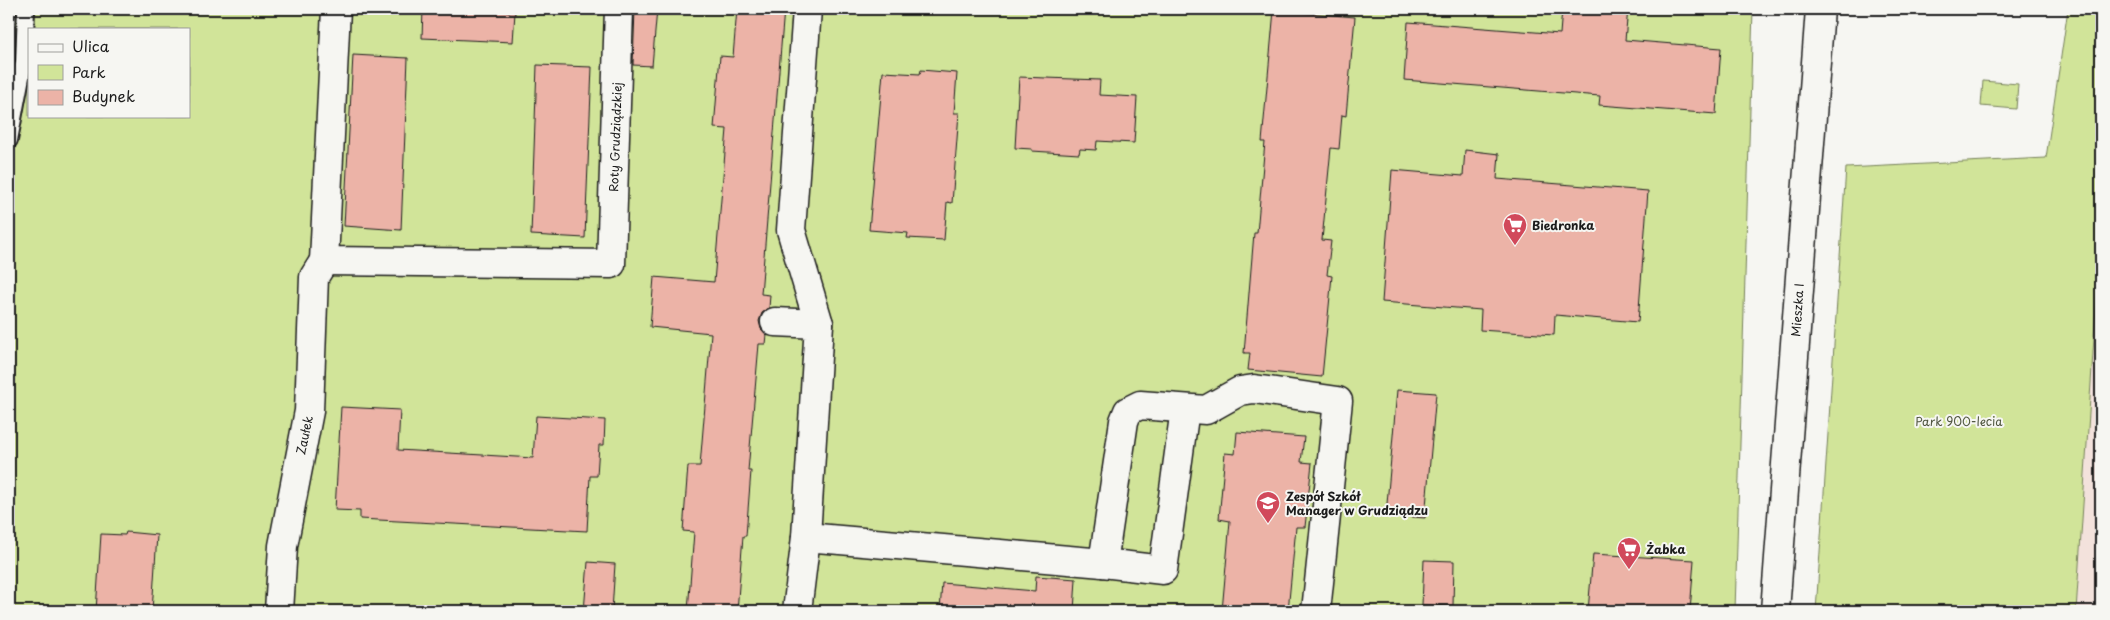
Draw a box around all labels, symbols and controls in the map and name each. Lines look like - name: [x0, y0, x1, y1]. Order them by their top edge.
- legend: [28, 28, 190, 118]
- text: Ulica: [72, 34, 110, 57]
- text: Park: [72, 60, 106, 83]
- street label: Roty Grudziądzkiej: [604, 82, 626, 192]
- text: Budynek: [72, 84, 135, 107]
- supermarket icon: Biedronka: [1502, 212, 1528, 246]
- place label: Biedronka: [1532, 216, 1594, 234]
- street label: Mieszka I: [1786, 283, 1808, 337]
- park label: Park 900-lecia: [1915, 412, 2003, 430]
- street label: Zaułek: [291, 414, 317, 456]
- place label: Zespół Szkół Manager w Grudziądzu: [1286, 487, 1428, 519]
- school or university icon: Zespół Szkół Manager w Grudziądzu: [1255, 490, 1281, 524]
- supermarket icon: Żabka: [1616, 536, 1642, 570]
- place label: Żabka: [1646, 540, 1686, 558]

